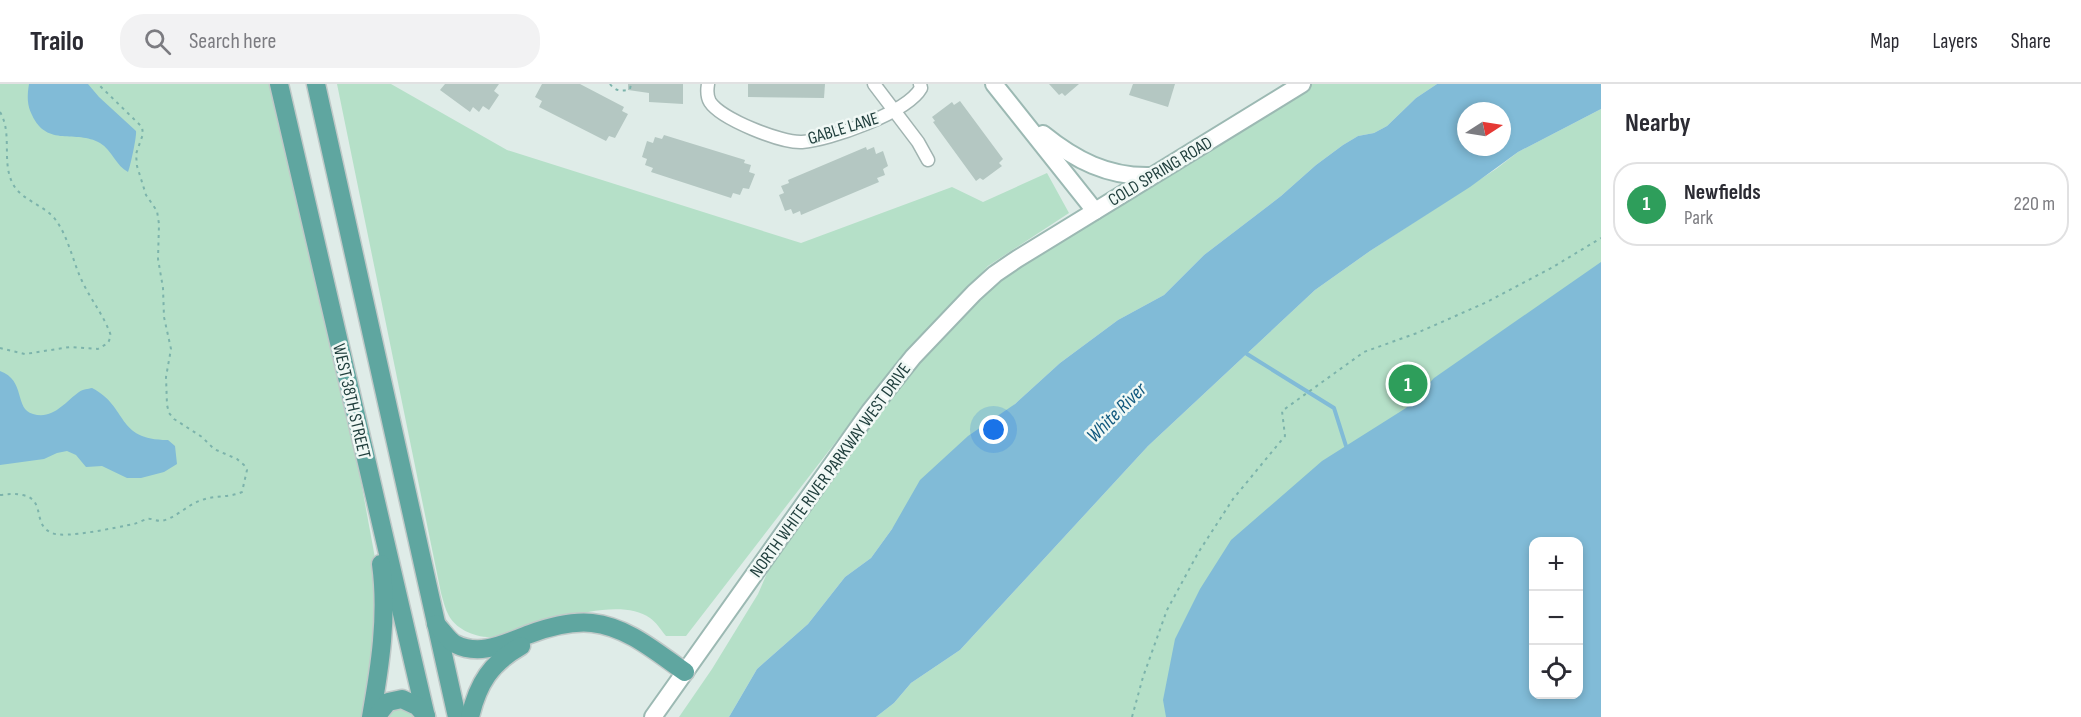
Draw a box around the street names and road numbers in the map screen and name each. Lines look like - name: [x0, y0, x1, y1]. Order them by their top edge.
- street label: GABLE LANE: [805, 108, 881, 149]
- street label: COLD SPRING ROAD: [1104, 132, 1216, 211]
- street label: WEST 38TH STREET: [328, 342, 375, 460]
- street label: NORTH WHITE RIVER PARKWAY WEST DRIVE: [746, 359, 915, 581]

